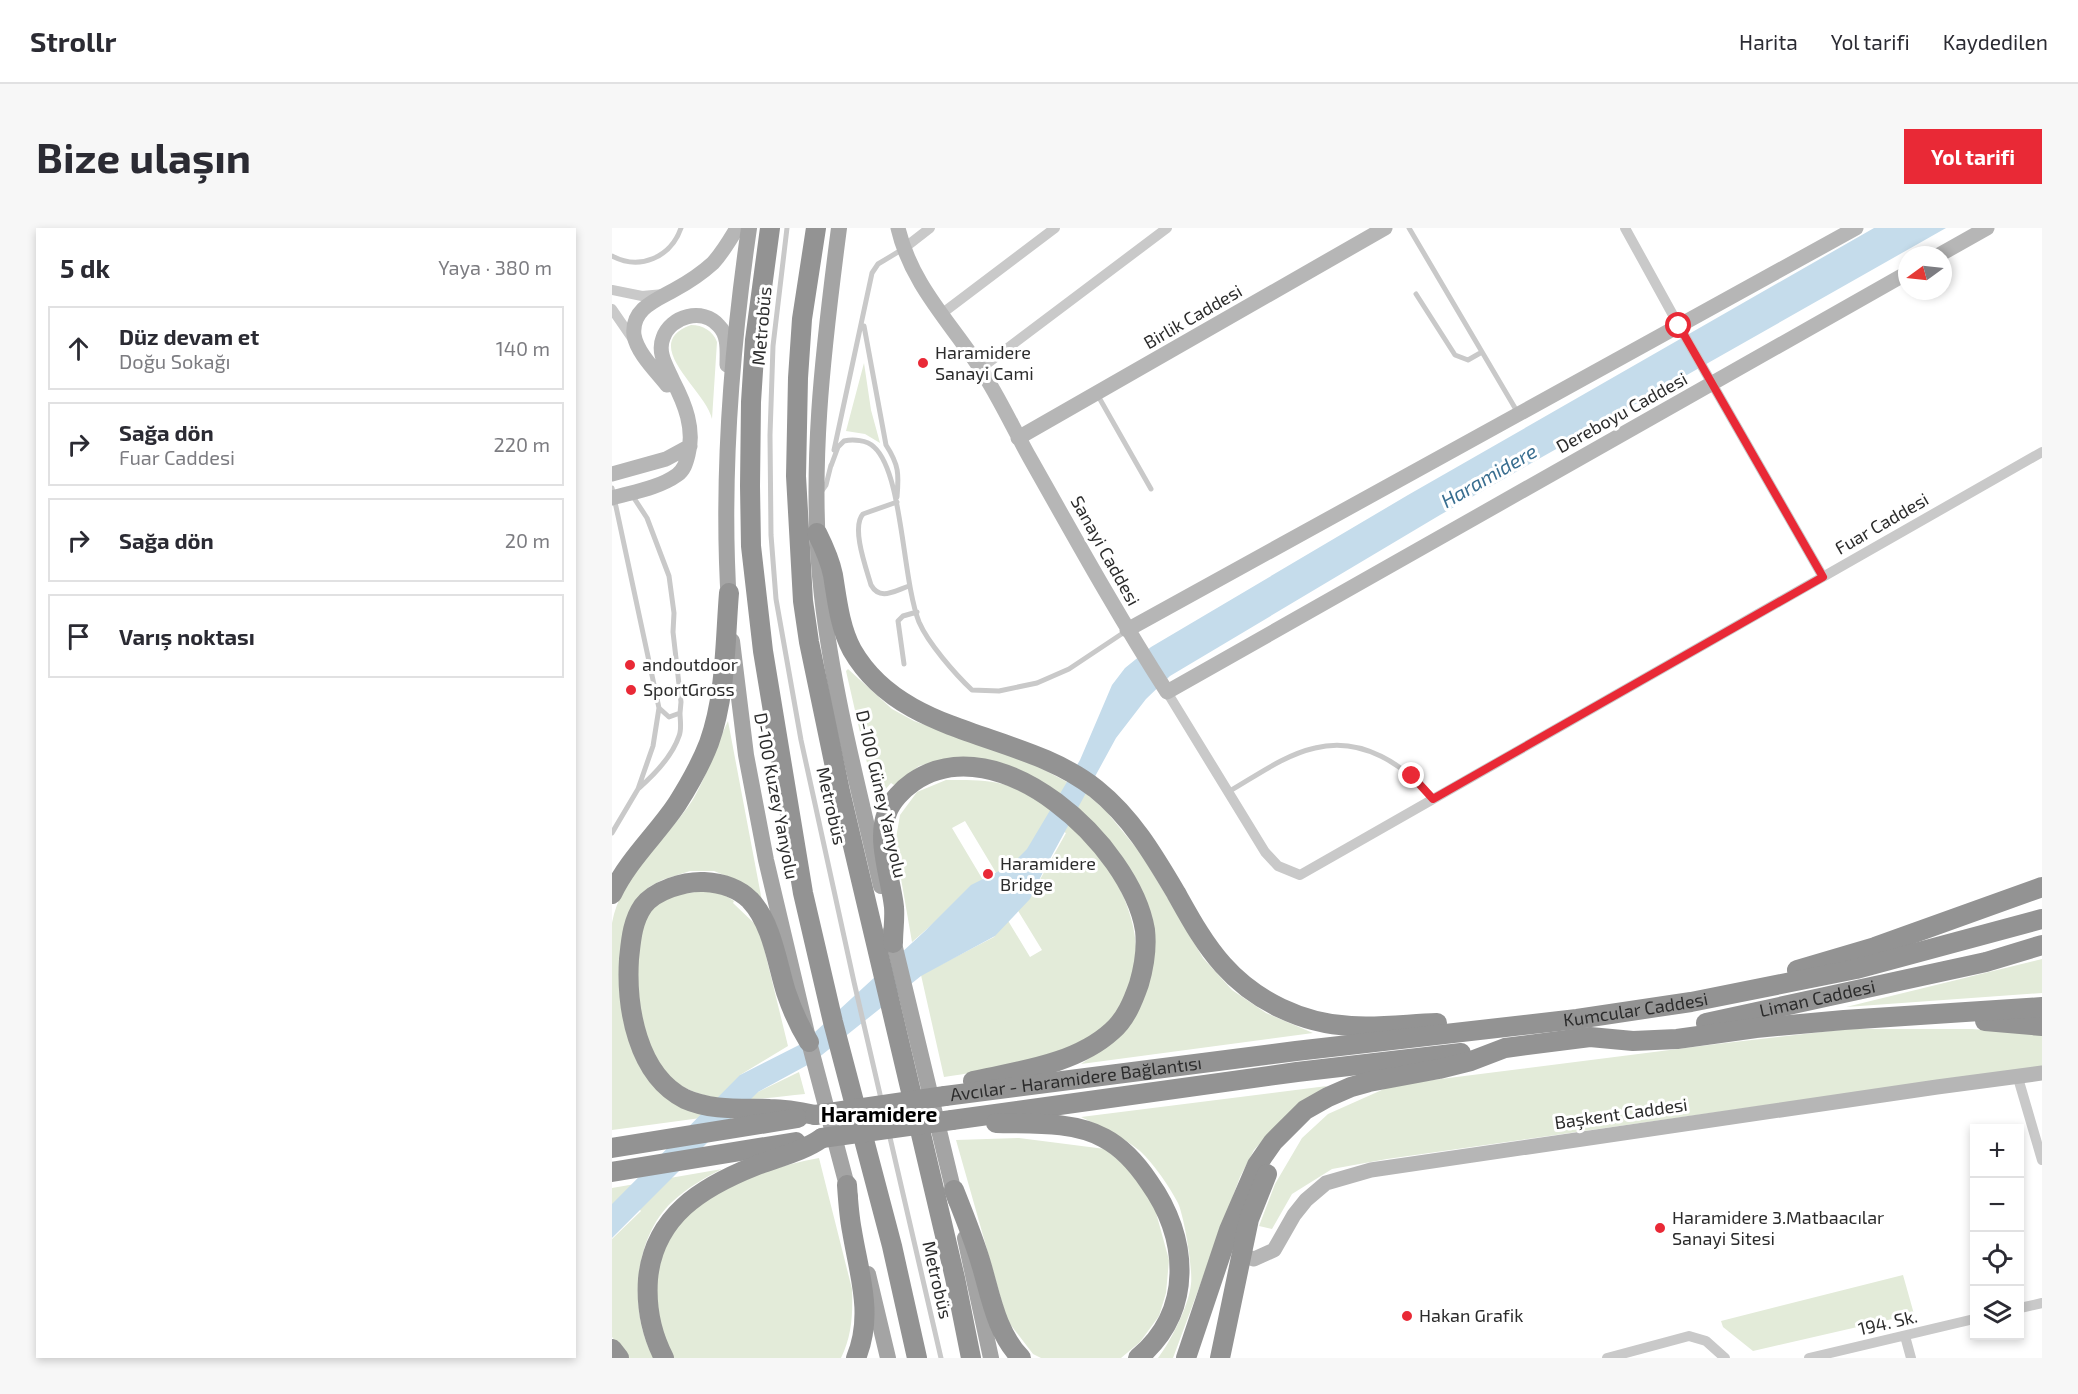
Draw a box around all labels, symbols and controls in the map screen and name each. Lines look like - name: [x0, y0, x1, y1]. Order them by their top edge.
- text: Strollr: [30, 24, 116, 58]
- text: Harita: [1739, 29, 1798, 54]
- text: Yol tarifi: [1831, 29, 1910, 54]
- text: Kaydedilen: [1943, 29, 2048, 54]
- button: Yol tarifi: [1904, 129, 2042, 184]
- text: Bize ulaşın: [36, 131, 251, 181]
- north arrow: [1898, 246, 1952, 300]
- text: 5 dk: [60, 252, 110, 283]
- text: Yaya · 380 m: [438, 255, 552, 279]
- street label: Birlik Caddesi: [1139, 279, 1246, 353]
- street label: Metrobüs: [747, 286, 775, 366]
- route start: [1665, 312, 1691, 338]
- text: Düz devam et: [119, 323, 259, 349]
- icon: ahead: [62, 332, 95, 365]
- text: 140 m: [496, 336, 550, 360]
- place label: Haramidere Sanayi Cami: [935, 341, 1034, 384]
- text: Doğu Sokağı: [119, 349, 231, 373]
- marker: Haramidere Sanayi Cami: [916, 356, 930, 370]
- street label: Dereboyu Caddesi: [1552, 367, 1691, 457]
- text: Sağa dön: [119, 419, 214, 445]
- icon: right: [62, 428, 95, 461]
- text: 220 m: [493, 432, 550, 456]
- water label: Haramidere: [1436, 438, 1541, 512]
- text: Fuar Caddesi: [119, 445, 235, 469]
- street label: Fuar Caddesi: [1831, 487, 1932, 559]
- street label: Sanayi Caddesi: [1067, 492, 1145, 609]
- icon: right: [62, 524, 95, 557]
- text: Sağa dön: [119, 527, 214, 553]
- text: 20 m: [505, 528, 550, 552]
- icon: arrive: [62, 620, 95, 653]
- text: Varış noktası: [119, 623, 255, 649]
- place label: andoutdoor: [642, 653, 738, 675]
- marker: andoutdoor: [623, 658, 637, 672]
- place label: SportGross: [643, 678, 735, 700]
- marker: SportGross: [624, 683, 638, 697]
- street label: D-100 Güney Yanyolu: [852, 708, 912, 880]
- street label: D-100 Kuzey Yanyolu: [750, 711, 804, 881]
- route end: [1398, 762, 1424, 788]
- street label: Metrobüs: [812, 765, 852, 847]
- place label: Haramidere Bridge: [1000, 852, 1096, 895]
- marker: Haramidere Bridge: [981, 867, 995, 881]
- street label: Liman Caddesi: [1757, 974, 1877, 1021]
- street label: Kumcular Caddesi: [1562, 987, 1710, 1030]
- street label: Avcılar - Haramidere Bağlantısı: [949, 1051, 1203, 1105]
- street label: Başkent Caddesi: [1553, 1093, 1689, 1134]
- district label: Haramidere: [821, 1101, 937, 1126]
- map controls: [1970, 1124, 2024, 1340]
- button: +: [1970, 1124, 2024, 1178]
- button: −: [1970, 1178, 2024, 1232]
- place label: Haramidere 3.Matbaacılar Sanayi Sitesi: [1672, 1206, 1884, 1249]
- marker: Haramidere 3.Matbaacılar Sanayi Sitesi: [1653, 1221, 1667, 1235]
- button: locate: [1970, 1232, 2024, 1286]
- street label: Metrobüs: [918, 1239, 958, 1321]
- button: layers: [1970, 1286, 2024, 1340]
- place label: Hakan Grafik: [1419, 1304, 1523, 1326]
- street label: 194. Sk.: [1856, 1305, 1920, 1339]
- marker: Hakan Grafik: [1400, 1309, 1414, 1323]

